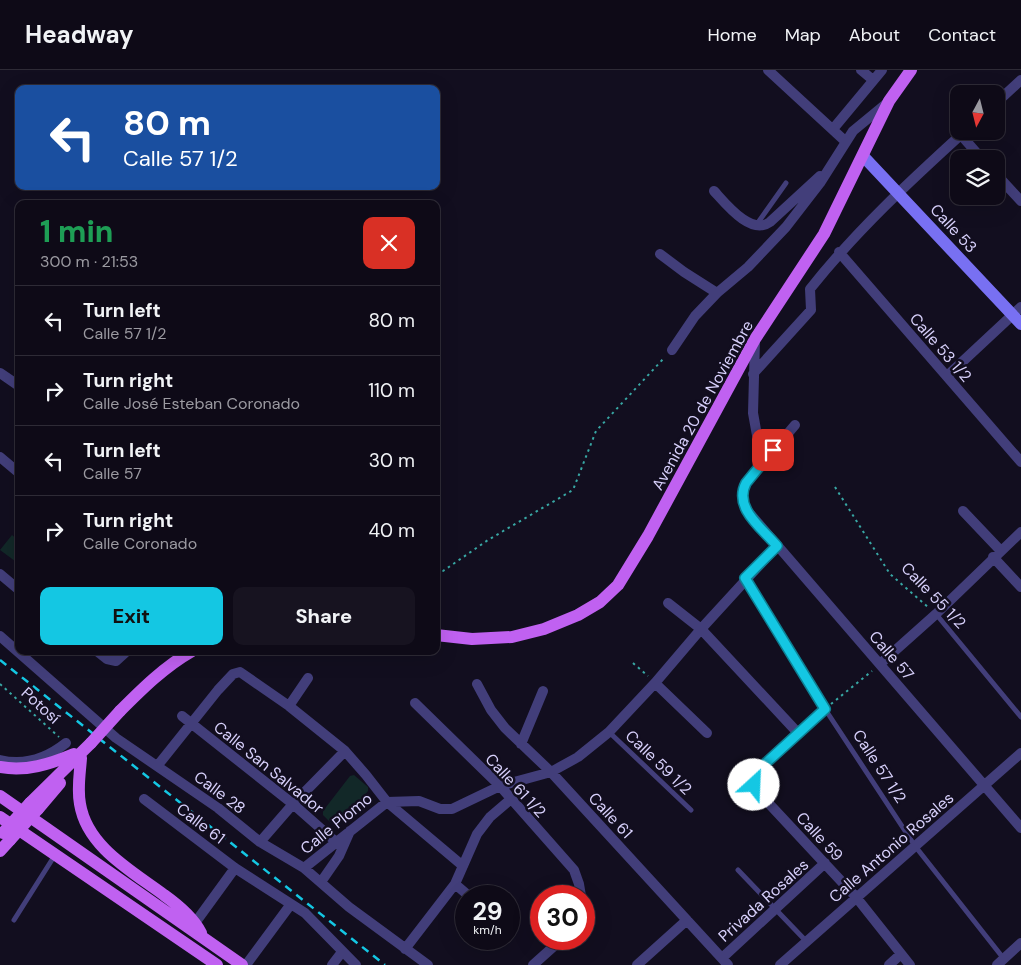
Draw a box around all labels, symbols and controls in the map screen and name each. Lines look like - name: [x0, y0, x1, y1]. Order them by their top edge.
- text: Headway: [25, 19, 134, 50]
- text: Home: [707, 23, 757, 47]
- text: Map: [785, 23, 821, 47]
- text: About: [849, 23, 900, 47]
- text: Contact: [928, 23, 996, 47]
- north arrow: [950, 85, 1005, 140]
- map controls: [950, 85, 1005, 205]
- text: 80 m: [123, 100, 211, 146]
- icon: left: [40, 105, 105, 170]
- text: Calle 57 1/2: [123, 144, 238, 173]
- button: layers: [950, 150, 1005, 205]
- street label: Calle 53: [926, 199, 982, 257]
- text: 1 min: [40, 212, 113, 251]
- button: close: [363, 217, 415, 269]
- text: 300 m · 21:53: [40, 251, 138, 272]
- text: Turn left: [83, 298, 161, 323]
- icon: left: [40, 307, 68, 335]
- text: 80 m: [368, 308, 415, 333]
- street label: Calle 53 1/2: [905, 309, 976, 386]
- street label: Avenida 20 de Noviembre: [647, 317, 758, 494]
- text: Calle 57 1/2: [83, 323, 166, 344]
- text: Turn right: [83, 368, 173, 393]
- icon: right: [40, 377, 68, 405]
- text: 110 m: [368, 378, 415, 403]
- text: Calle José Esteban Coronado: [83, 393, 300, 414]
- pin: [752, 429, 794, 471]
- icon: arrive: [759, 436, 787, 464]
- text: Turn left: [83, 438, 161, 463]
- icon: left: [40, 447, 68, 475]
- text: 30 m: [369, 448, 415, 473]
- text: Calle 57: [83, 463, 142, 484]
- text: Turn right: [83, 508, 173, 533]
- icon: right: [40, 517, 68, 545]
- text: 40 m: [368, 518, 415, 543]
- text: Calle Coronado: [83, 533, 197, 554]
- street label: Calle 55 1/2: [897, 558, 971, 633]
- button: Exit: [40, 587, 223, 645]
- button: Share: [233, 587, 415, 645]
- street label: Calle 57: [864, 626, 919, 684]
- street label: Potosí: [17, 682, 65, 729]
- street label: Calle San Salvador: [209, 716, 328, 818]
- street label: Calle 59 1/2: [621, 725, 696, 799]
- street label: Calle 57 1/2: [848, 726, 911, 807]
- street label: Calle 61 1/2: [481, 749, 551, 822]
- position arrow: [727, 758, 779, 810]
- street label: Calle 28: [190, 766, 250, 819]
- street label: Calle Antonio Rosales: [825, 787, 958, 907]
- street label: Calle Plomo: [296, 788, 377, 859]
- street label: Calle 61: [584, 788, 637, 843]
- street label: Calle 61: [172, 798, 229, 849]
- street label: Calle 59: [791, 807, 848, 865]
- street label: Privada Rosales: [714, 854, 813, 947]
- speed limit sign: 30: [530, 885, 595, 950]
- text: 29: [472, 895, 503, 928]
- text: km/h: [473, 922, 502, 938]

